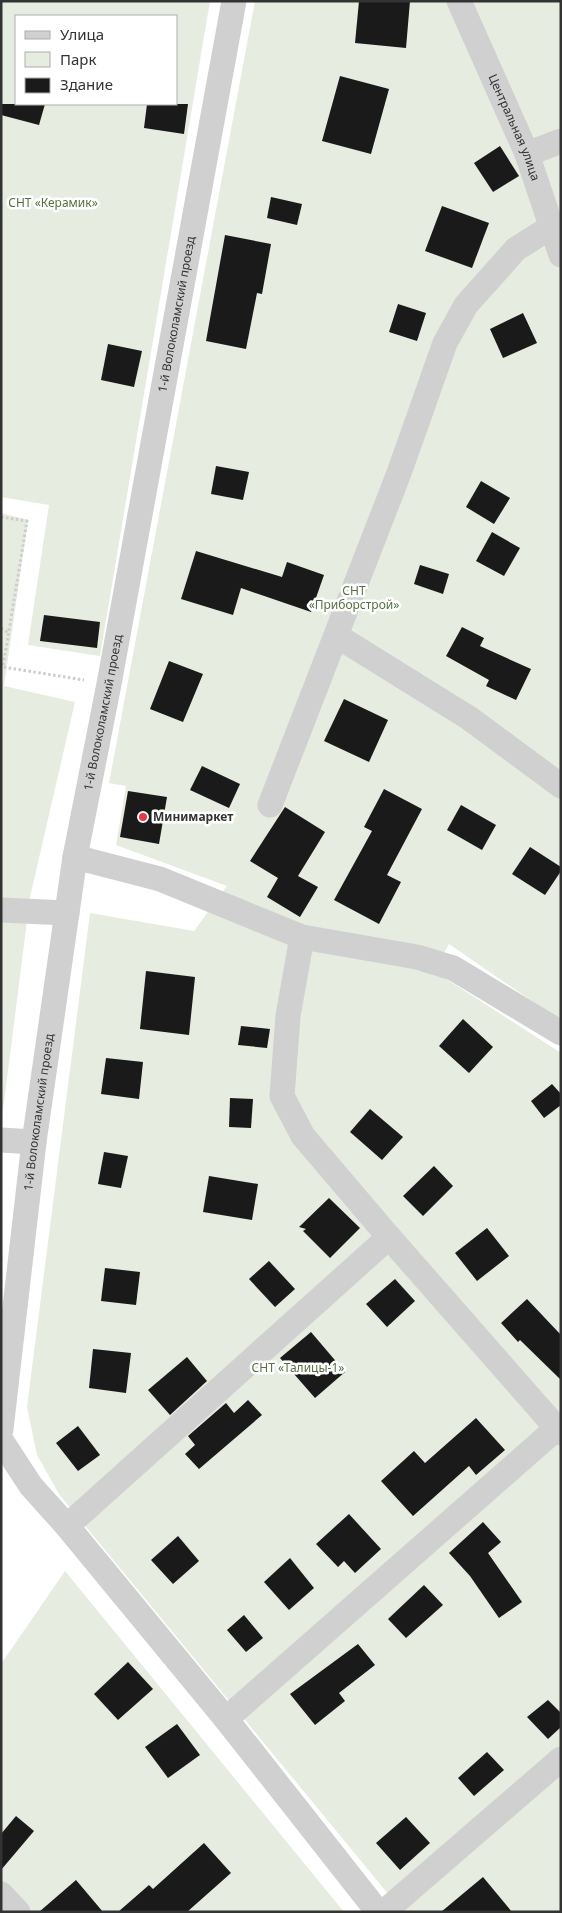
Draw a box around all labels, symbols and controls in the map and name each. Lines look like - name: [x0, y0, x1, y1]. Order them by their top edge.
- legend: [15, 15, 178, 105]
- text: Улица: [60, 24, 104, 44]
- text: Парк: [60, 49, 96, 69]
- street label: Центральная улица: [485, 71, 544, 183]
- text: Здание: [60, 74, 113, 94]
- park label: СНТ «Керамик»: [8, 194, 98, 211]
- street label: 1-й Волоколамский проезд: [154, 234, 199, 394]
- park label: СНТ «Приборстрой»: [309, 582, 399, 613]
- street label: 1-й Волоколамский проезд: [79, 632, 126, 792]
- place label: Минимаркет: [153, 808, 233, 825]
- marker: Минимаркет: [137, 811, 149, 823]
- street label: 1-й Волоколамский проезд: [19, 1032, 58, 1192]
- park label: СНТ «Талицы-1»: [252, 1359, 344, 1376]

